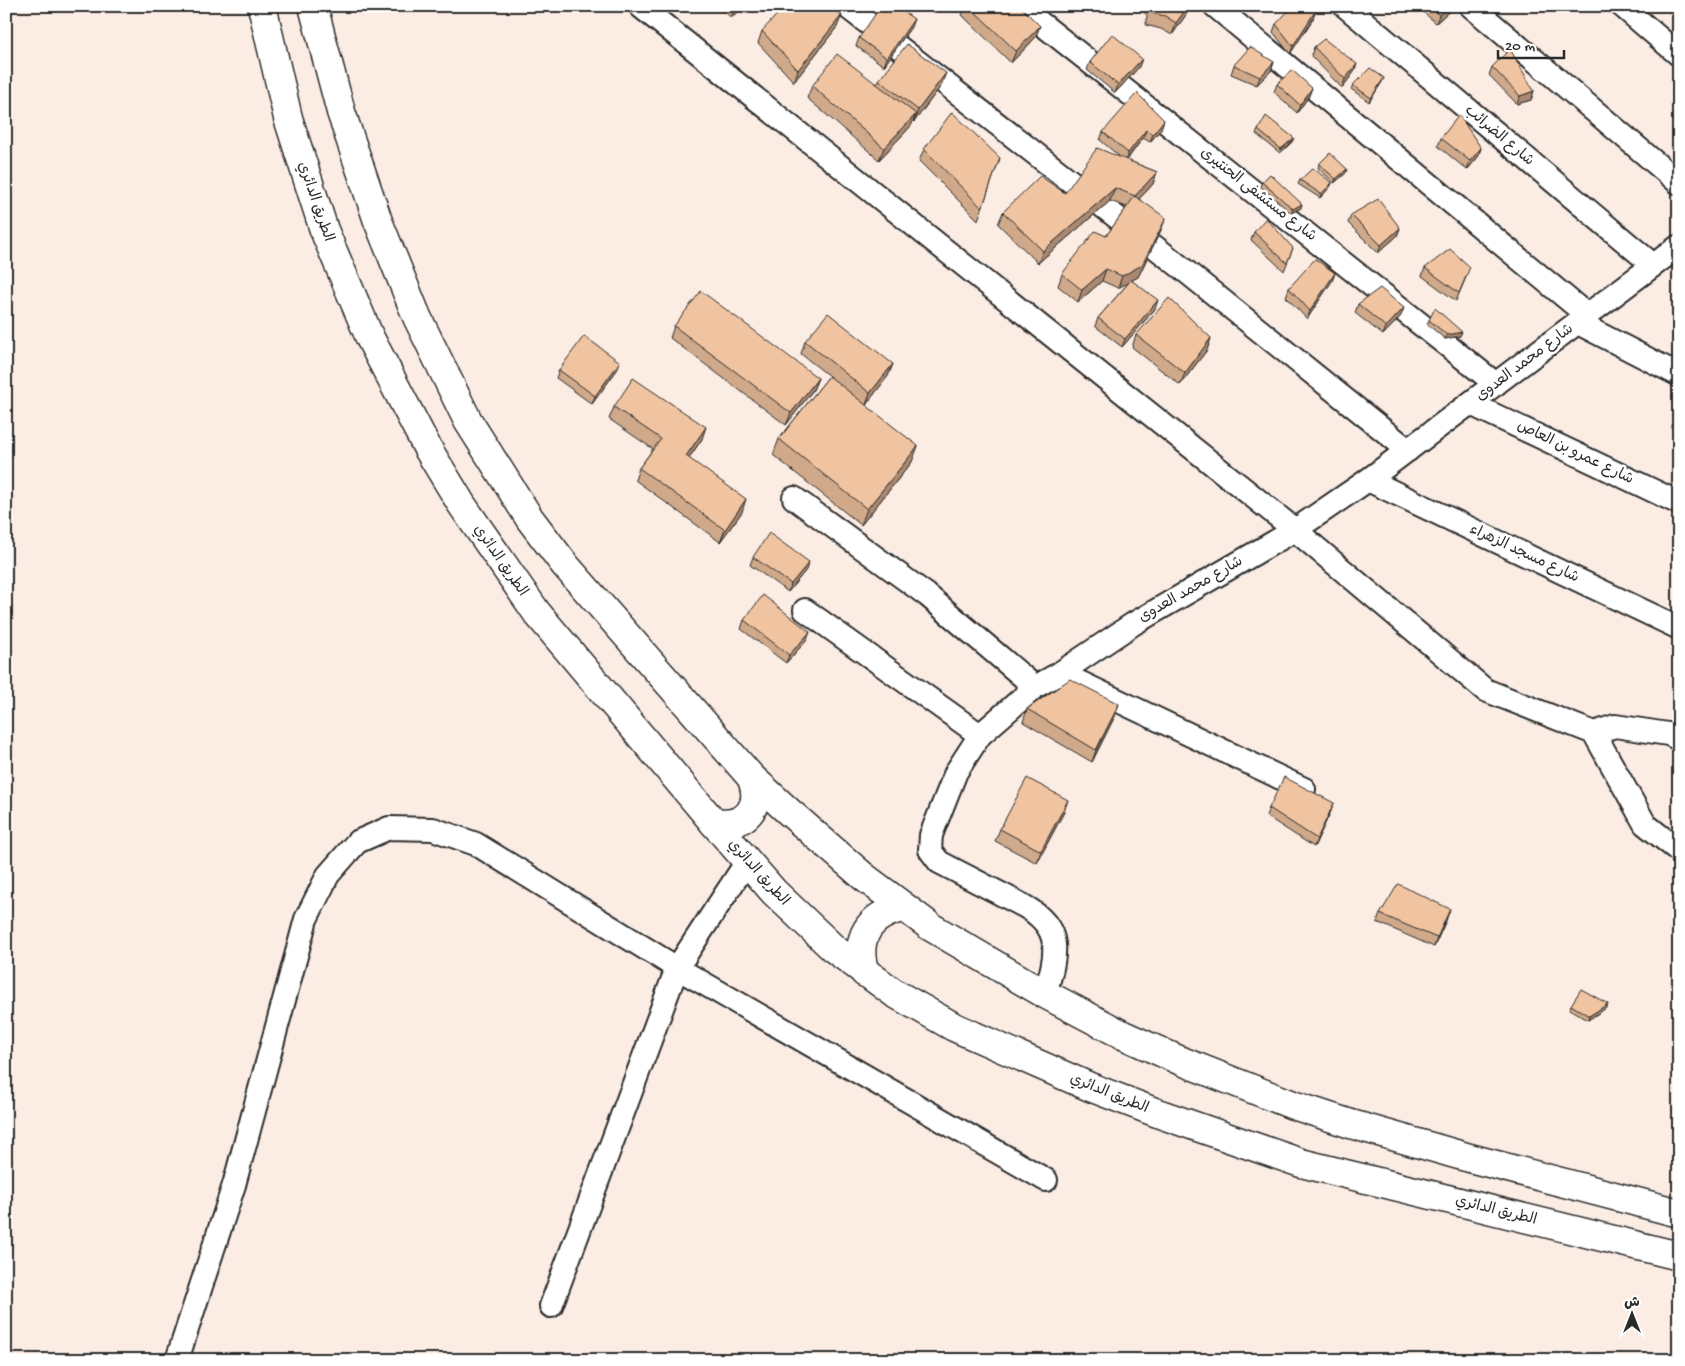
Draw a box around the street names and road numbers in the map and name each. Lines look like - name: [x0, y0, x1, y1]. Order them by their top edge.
- street label: شارع الضرائب: [1461, 102, 1537, 170]
- street label: شارع مستشفى الحنتيرى: [1196, 144, 1320, 246]
- street label: الطريق الدائري: [293, 160, 337, 244]
- street label: شارع محمد العدوى: [1473, 320, 1577, 406]
- street label: شارع عمرو بن العاص: [1514, 417, 1636, 489]
- street label: شارع مسجد الزهراء: [1466, 521, 1582, 587]
- street label: الطريق الدائري: [469, 522, 531, 600]
- street label: شارع محمد العدوى: [1136, 553, 1246, 627]
- street label: الطريق الدائري: [723, 836, 793, 910]
- street label: الطريق الدائري: [1067, 1070, 1151, 1118]
- street label: الطريق الدائري: [1453, 1192, 1539, 1230]

